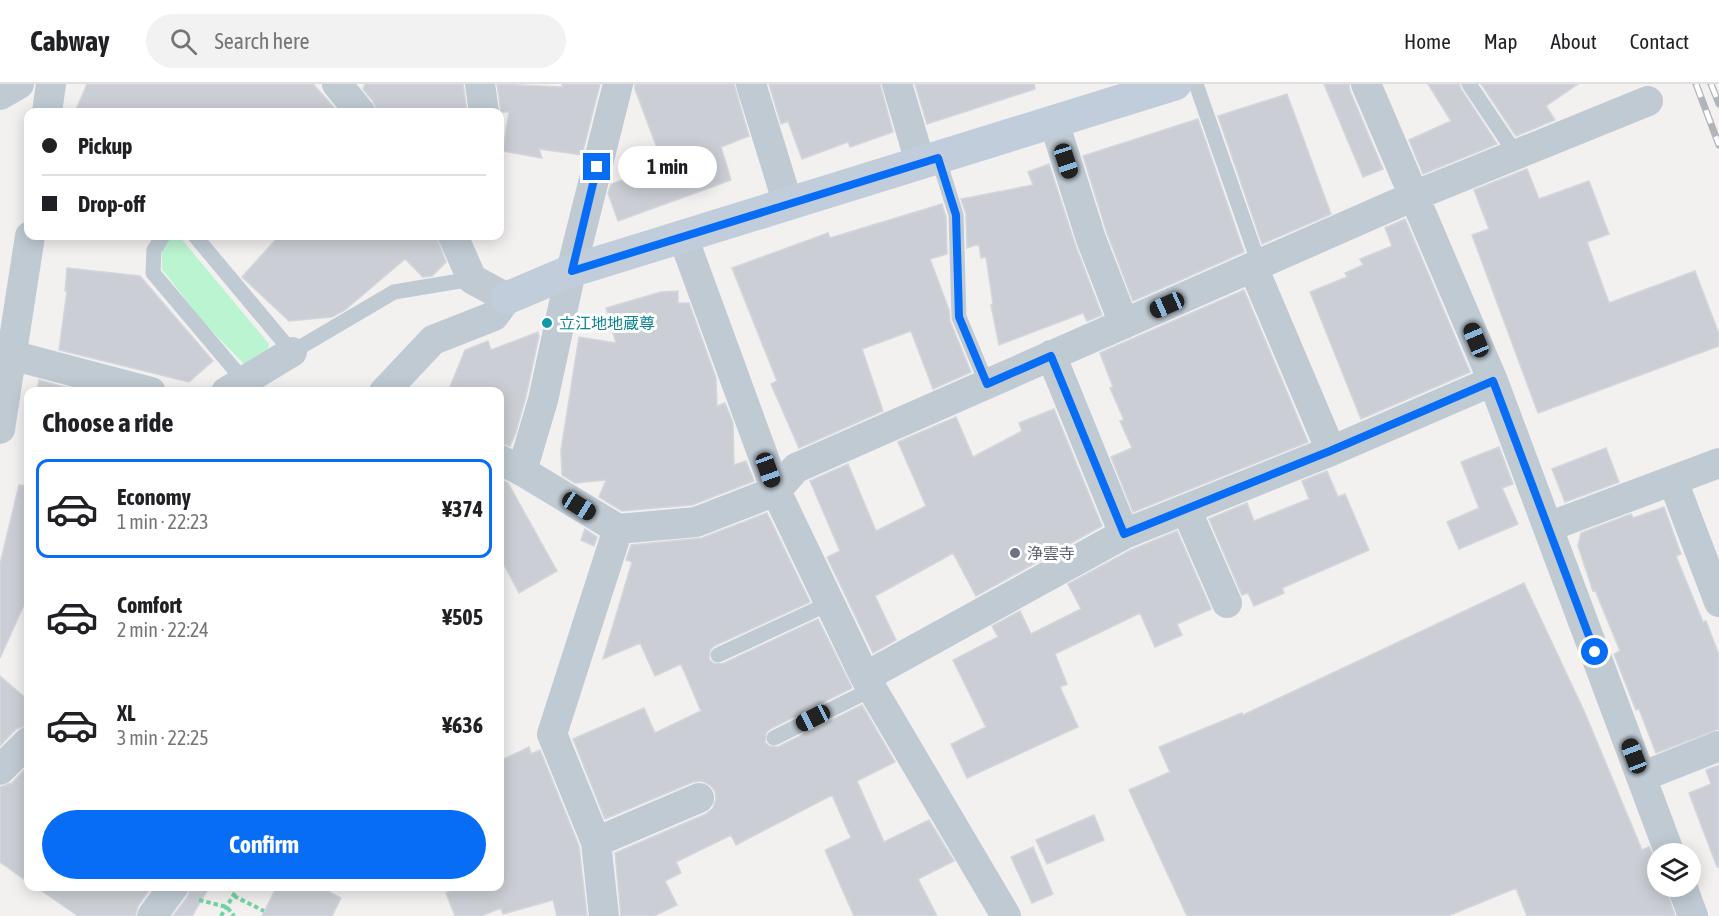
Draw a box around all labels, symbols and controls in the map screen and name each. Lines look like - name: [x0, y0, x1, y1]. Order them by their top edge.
- search box: [146, 14, 566, 68]
- text: Cabway: [30, 25, 110, 57]
- icon: search: [167, 25, 200, 58]
- text: Search here: [215, 28, 310, 54]
- text: Home: [1404, 29, 1451, 53]
- text: Map: [1484, 29, 1518, 53]
- text: About: [1551, 29, 1597, 53]
- text: Contact: [1630, 29, 1689, 53]
- text: Pickup: [78, 133, 133, 159]
- car: [1052, 141, 1080, 181]
- callout: 1 min: [618, 146, 717, 188]
- route end: [583, 153, 610, 180]
- text: 1 min: [647, 155, 688, 178]
- text: Drop-off: [78, 191, 145, 217]
- car: [1147, 289, 1187, 321]
- place label: 立江地地蔵尊: [559, 314, 655, 332]
- marker: 立江地地蔵尊: [540, 316, 554, 330]
- car: [1461, 320, 1491, 360]
- text: Choose a ride: [42, 407, 174, 438]
- car: [753, 450, 783, 490]
- icon: car: [45, 482, 99, 536]
- text: Economy: [117, 484, 191, 510]
- car: [559, 489, 599, 523]
- text: ¥374: [442, 496, 483, 522]
- text: 1 min · 22:23: [117, 510, 209, 533]
- place label: 浄雲寺: [1027, 544, 1075, 562]
- marker: 浄雲寺: [1008, 546, 1022, 560]
- icon: car: [45, 590, 99, 644]
- text: Comfort: [117, 592, 182, 618]
- text: ¥505: [442, 604, 483, 630]
- text: 2 min · 22:24: [117, 618, 209, 641]
- route start: [1581, 638, 1608, 665]
- icon: car: [45, 698, 99, 752]
- text: XL: [117, 700, 135, 726]
- car: [793, 702, 833, 734]
- text: ¥636: [442, 712, 483, 738]
- text: 3 min · 22:25: [117, 726, 209, 749]
- car: [1619, 736, 1649, 776]
- button: Confirm: [42, 810, 486, 879]
- map controls: [1647, 843, 1701, 897]
- button: layers: [1647, 843, 1701, 897]

